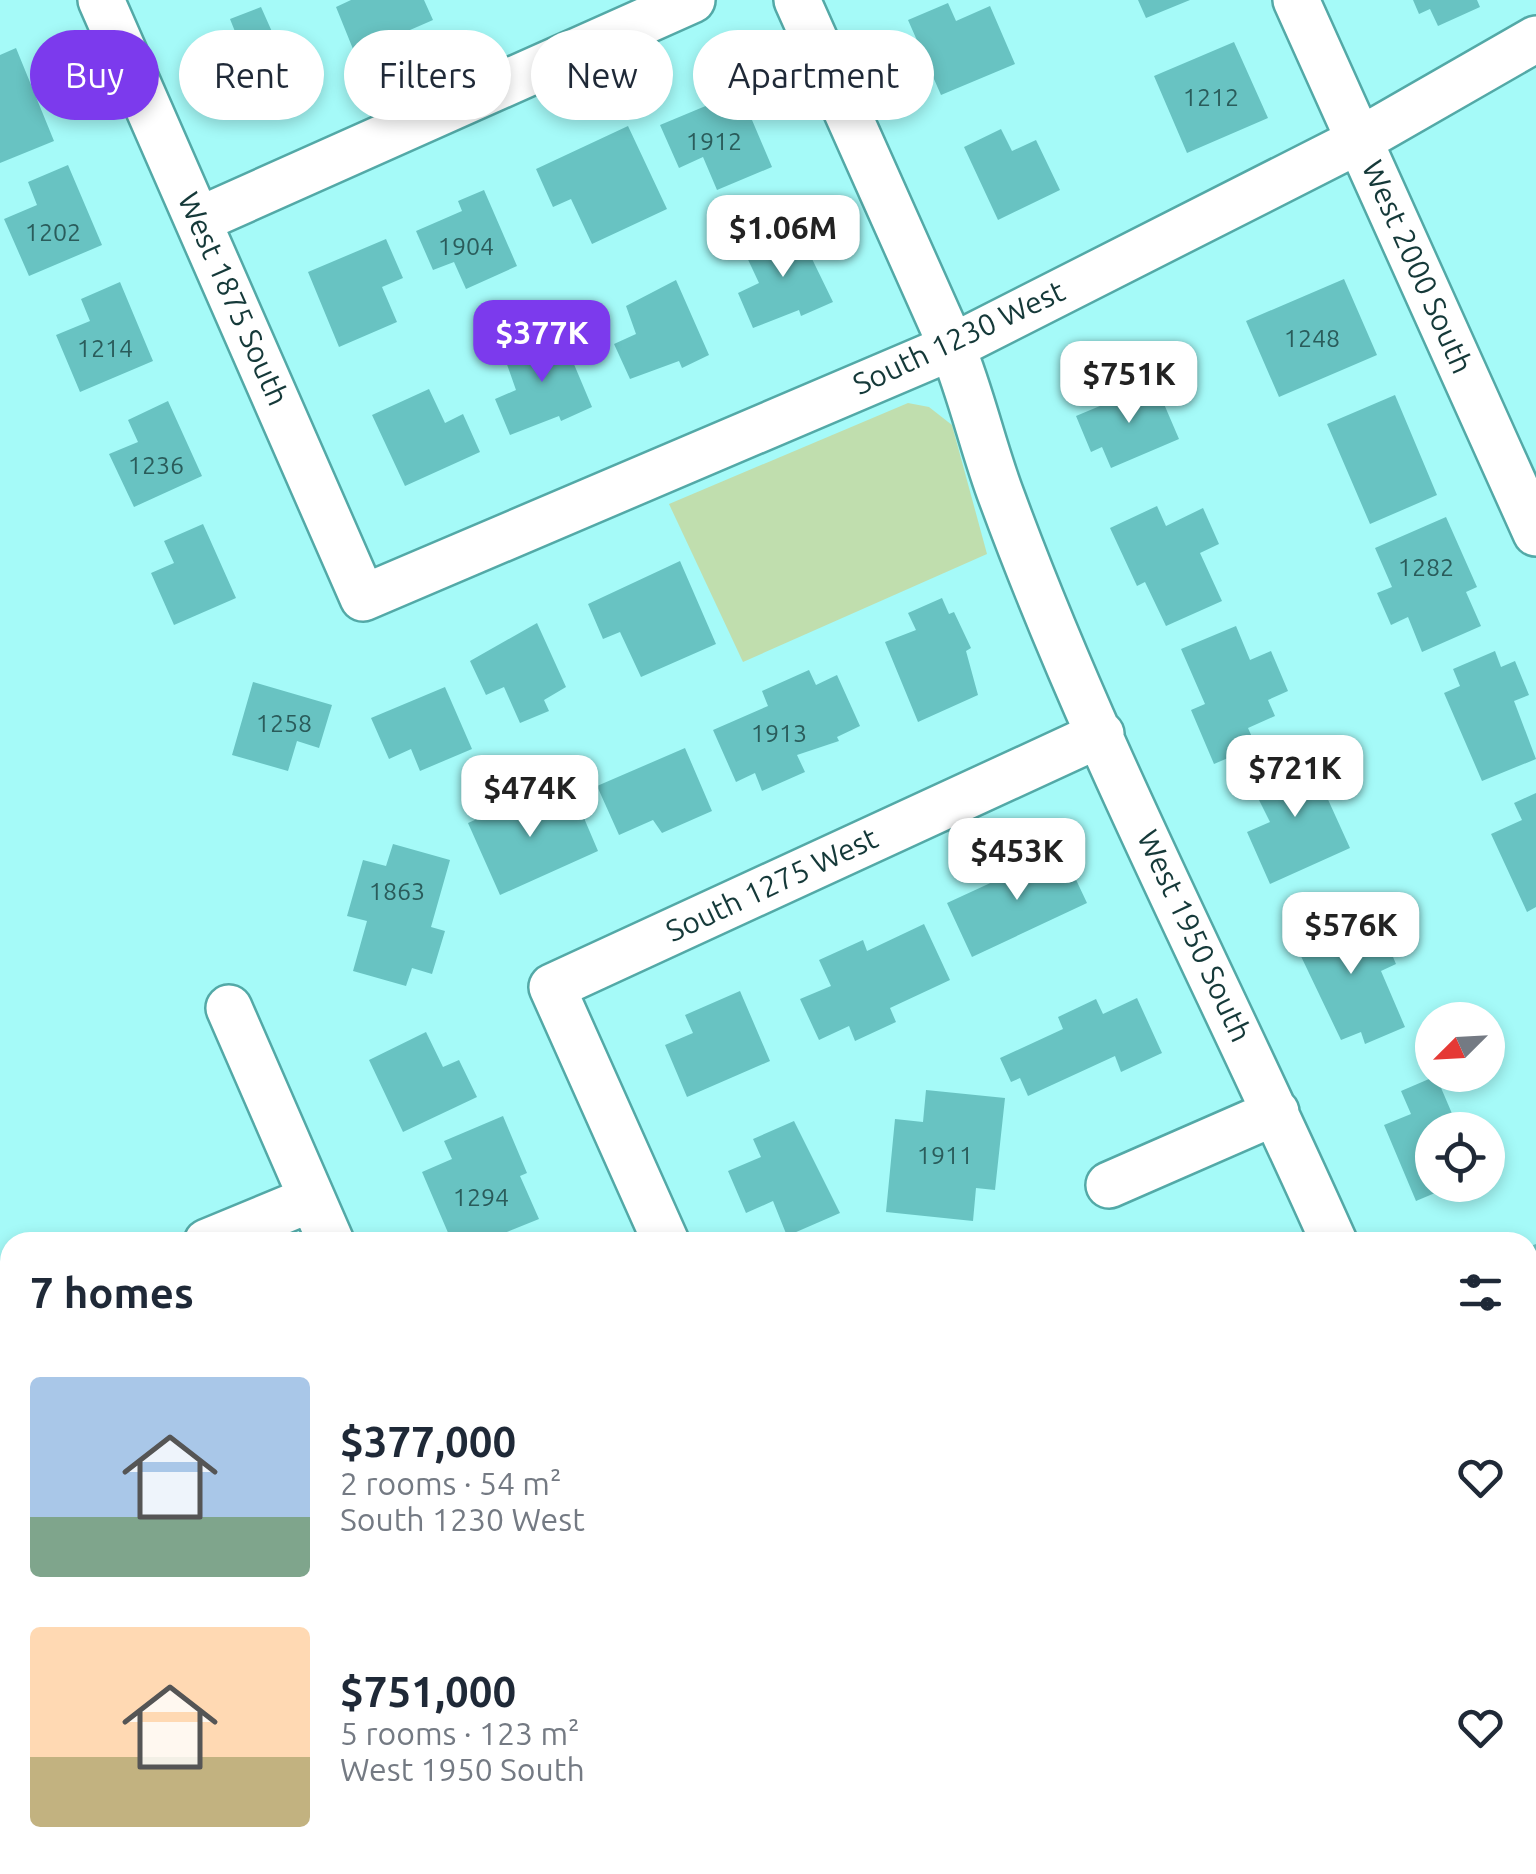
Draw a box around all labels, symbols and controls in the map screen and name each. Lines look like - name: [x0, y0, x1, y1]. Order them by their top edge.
- chip: Buy: [30, 30, 159, 120]
- chip: Rent: [179, 30, 324, 120]
- chip: Filters: [344, 30, 511, 120]
- chip: New: [531, 30, 673, 120]
- chip: Apartment: [693, 30, 934, 120]
- house number: 1212: [1183, 83, 1239, 111]
- house number: 1912: [686, 127, 742, 155]
- street label: West 2000 South: [1356, 155, 1480, 378]
- street label: West 1875 South: [172, 187, 296, 410]
- pin: $1.06M: [702, 195, 864, 280]
- text: $1.06M: [729, 209, 837, 245]
- house number: 1202: [25, 218, 81, 246]
- house number: 1904: [438, 232, 494, 260]
- street label: South 1230 West: [847, 273, 1070, 401]
- pin: $377K: [472, 300, 612, 385]
- text: $377K: [495, 314, 589, 350]
- house number: 1248: [1284, 324, 1340, 352]
- house number: 1214: [77, 334, 133, 362]
- pin: $751K: [1059, 341, 1199, 426]
- text: $751K: [1082, 355, 1176, 391]
- house number: 1236: [128, 451, 184, 479]
- house number: 1282: [1398, 553, 1454, 581]
- house number: 1258: [256, 709, 312, 737]
- house number: 1913: [751, 719, 807, 747]
- pin: $721K: [1225, 735, 1365, 820]
- text: $721K: [1248, 749, 1342, 785]
- pin: $474K: [460, 755, 600, 840]
- text: $474K: [483, 769, 577, 805]
- pin: $453K: [947, 818, 1087, 903]
- street label: South 1275 West: [660, 820, 883, 948]
- street label: West 1950 South: [1131, 824, 1259, 1047]
- text: $453K: [970, 832, 1064, 868]
- house number: 1863: [369, 877, 425, 905]
- pin: $576K: [1281, 892, 1421, 977]
- text: $576K: [1304, 906, 1398, 942]
- north arrow: [1415, 1002, 1505, 1092]
- map controls: [1415, 1002, 1505, 1202]
- button: locate: [1415, 1112, 1505, 1202]
- house number: 1911: [917, 1141, 973, 1169]
- house number: 1294: [453, 1183, 509, 1211]
- icon: filters: [1453, 1265, 1508, 1320]
- text: 7 homes: [30, 1269, 194, 1316]
- icon: home: [110, 1417, 230, 1537]
- text: $377,000: [340, 1418, 516, 1465]
- icon: heart: [1453, 1450, 1508, 1505]
- text: 2 rooms · 54 m²: [340, 1465, 561, 1501]
- text: South 1230 West: [340, 1501, 585, 1537]
- icon: home: [110, 1667, 230, 1787]
- text: $751,000: [340, 1668, 516, 1715]
- icon: heart: [1453, 1700, 1508, 1755]
- text: 5 rooms · 123 m²: [340, 1715, 580, 1751]
- text: West 1950 South: [340, 1751, 585, 1787]

